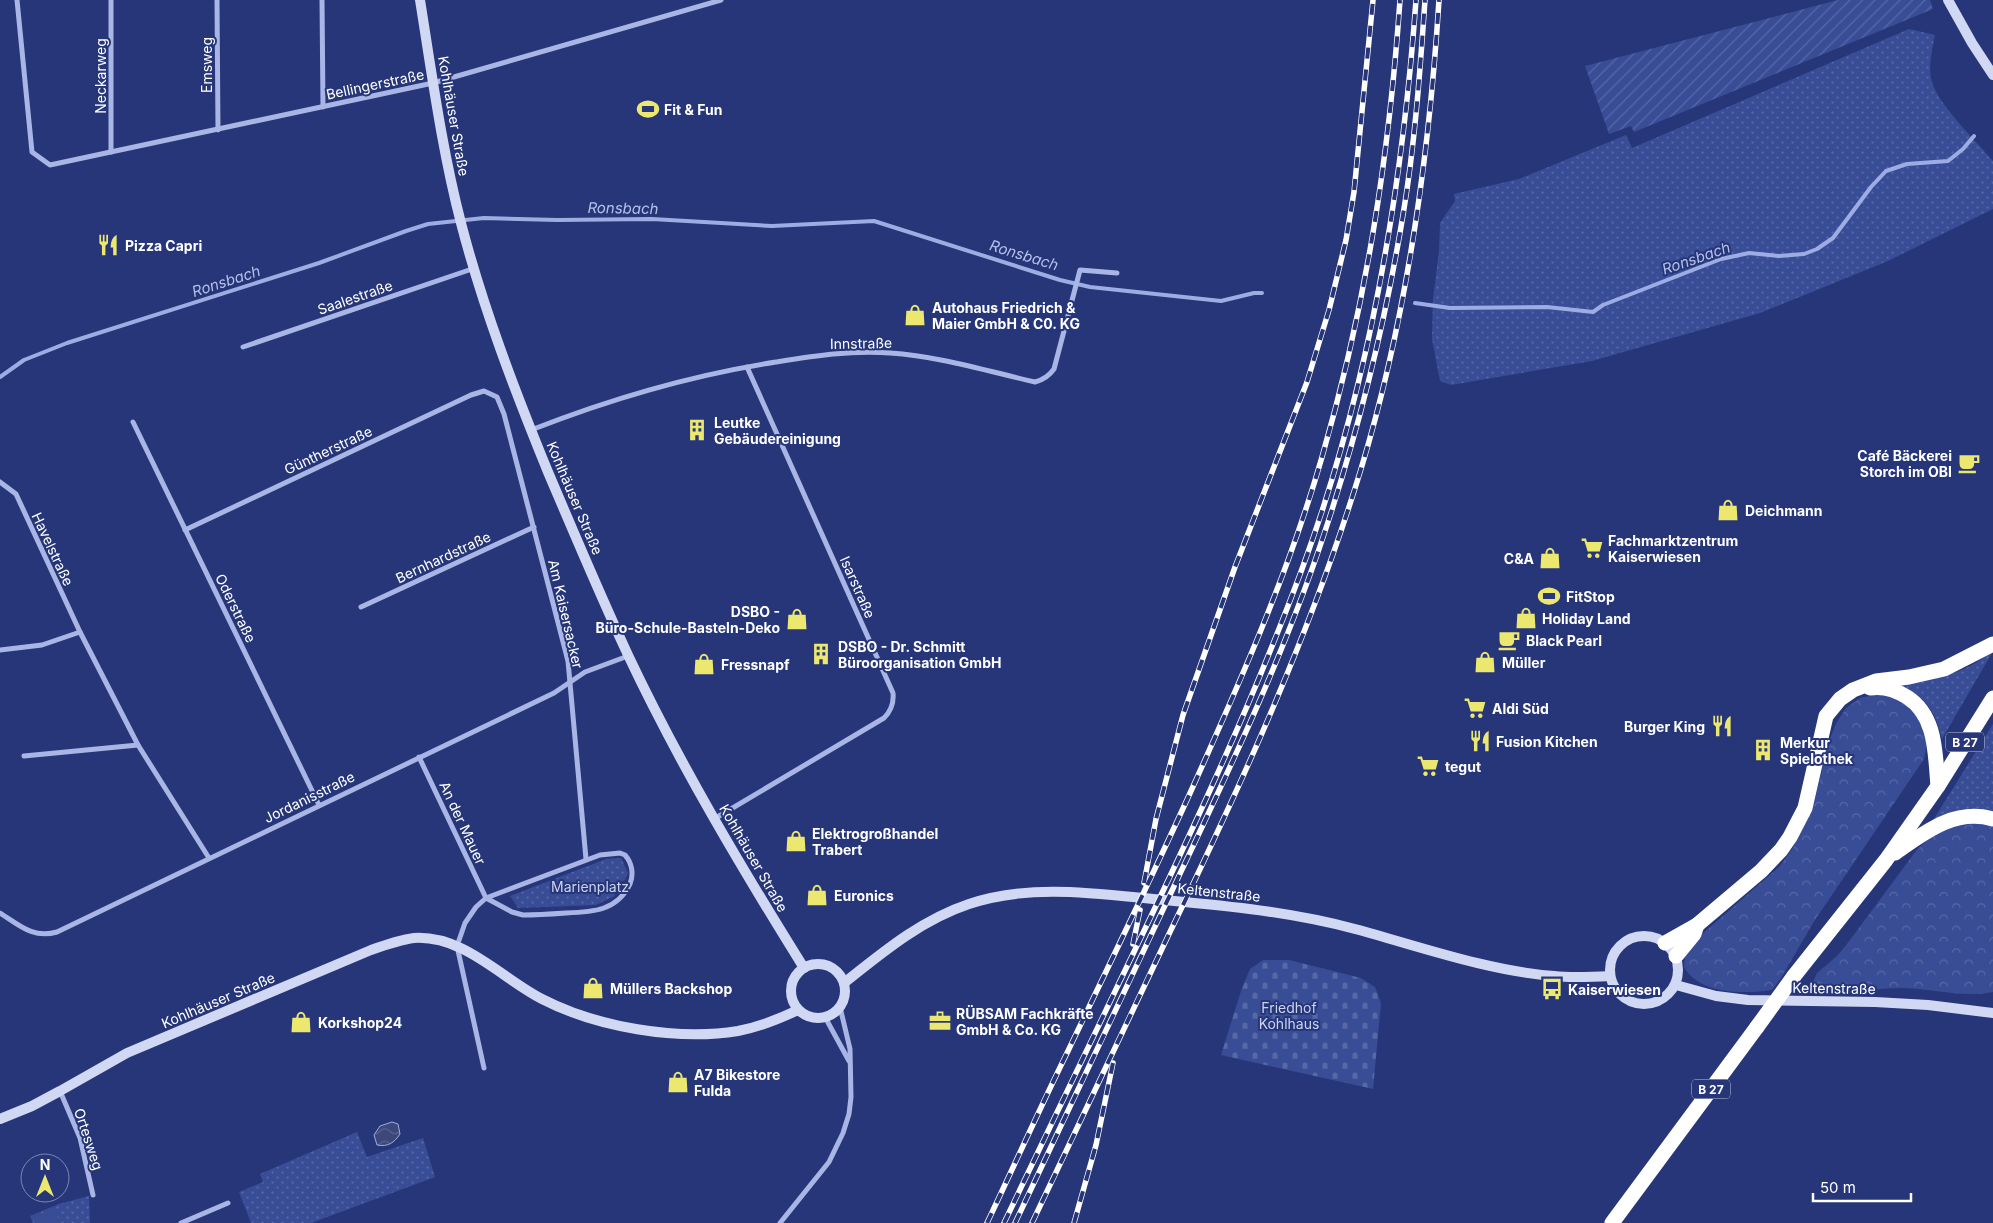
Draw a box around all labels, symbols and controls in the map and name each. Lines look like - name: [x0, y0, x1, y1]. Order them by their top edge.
- street label: Emsweg: [198, 37, 215, 93]
- street label: Neckarweg: [92, 38, 109, 114]
- street label: Kohlhäuser Straße: [435, 55, 473, 177]
- street label: Bellingerstraße: [324, 65, 426, 103]
- sports icon: Fit & Fun: [635, 96, 661, 122]
- place label: Fit & Fun: [664, 101, 722, 118]
- water label: Ronsbach: [587, 198, 659, 218]
- restaurant icon: Pizza Capri: [95, 232, 121, 258]
- water label: Ronsbach: [987, 236, 1061, 275]
- place label: Pizza Capri: [125, 237, 202, 254]
- water label: Ronsbach: [1659, 237, 1733, 279]
- water label: Ronsbach: [189, 261, 263, 301]
- street label: Saalestraße: [315, 276, 395, 318]
- place label: Autohaus Friedrich & Maier GmbH & C0. KG: [932, 299, 1080, 332]
- shop icon: Autohaus Friedrich & Maier GmbH & C0. KG: [902, 302, 928, 328]
- street label: Innstraße: [830, 334, 892, 352]
- place label: Leutke Gebäudereinigung: [714, 414, 841, 447]
- building icon: Leutke Gebäudereinigung: [684, 417, 710, 443]
- street label: Güntherstraße: [281, 422, 375, 478]
- street label: Kohlhäuser Straße: [543, 439, 607, 557]
- place label: Café Bäckerei Storch im OBI: [1857, 447, 1952, 480]
- cafe icon: Café Bäckerei Storch im OBI: [1956, 450, 1982, 476]
- shop icon: Deichmann: [1715, 497, 1741, 523]
- place label: Deichmann: [1745, 502, 1823, 519]
- street label: Havelstraße: [29, 510, 77, 588]
- street label: Bernhardstraße: [393, 528, 493, 586]
- place label: Fachmarktzentrum Kaiserwiesen: [1608, 532, 1738, 565]
- supermarket icon: Fachmarktzentrum Kaiserwiesen: [1579, 535, 1605, 561]
- shop icon: C&A: [1537, 545, 1563, 571]
- place label: C&A: [1504, 550, 1535, 567]
- street label: Isarstraße: [837, 553, 879, 621]
- street label: Am Kaisersacker: [545, 558, 587, 670]
- street label: Oderstraße: [212, 571, 260, 645]
- sports icon: FitStop: [1536, 583, 1562, 609]
- place label: FitStop: [1566, 588, 1615, 605]
- place label: DSBO - Büro-Schule-Basteln-Deko: [596, 603, 780, 636]
- shop icon: Holiday Land: [1513, 605, 1539, 631]
- shop icon: DSBO - Büro-Schule-Basteln-Deko: [784, 606, 810, 632]
- place label: Holiday Land: [1542, 610, 1631, 627]
- cafe icon: Black Pearl: [1496, 627, 1522, 653]
- place label: Black Pearl: [1526, 632, 1602, 649]
- place label: DSBO - Dr. Schmitt Büroorganisation GmbH: [838, 638, 1001, 671]
- building icon: DSBO - Dr. Schmitt Büroorganisation GmbH: [808, 641, 834, 667]
- shop icon: Müller: [1472, 649, 1498, 675]
- shop icon: Fressnapf: [691, 651, 717, 677]
- place label: Müller: [1502, 654, 1546, 671]
- place label: Fressnapf: [721, 656, 790, 673]
- supermarket icon: Aldi Süd: [1462, 695, 1488, 721]
- place label: Aldi Süd: [1492, 700, 1549, 717]
- restaurant icon: Burger King: [1709, 713, 1735, 739]
- place label: Burger King: [1624, 718, 1705, 735]
- restaurant icon: Fusion Kitchen: [1467, 728, 1493, 754]
- road number: B 27: [1946, 732, 1984, 752]
- place label: Fusion Kitchen: [1496, 733, 1598, 750]
- place label: Merkur Spielothek: [1780, 734, 1854, 767]
- building icon: Merkur Spielothek: [1750, 737, 1776, 763]
- supermarket icon: tegut: [1415, 753, 1441, 779]
- place label: tegut: [1445, 758, 1481, 775]
- street label: Jordanisstraße: [261, 768, 357, 826]
- street label: An der Mauer: [436, 779, 490, 867]
- street label: Kohlhäuser Straße: [716, 801, 792, 915]
- place label: Elektrogroßhandel Trabert: [812, 825, 938, 858]
- shop icon: Elektrogroßhandel Trabert: [783, 828, 809, 854]
- park label: Marienplatz: [551, 878, 629, 895]
- street label: Keltenstraße: [1177, 879, 1261, 905]
- shop icon: Euronics: [804, 882, 830, 908]
- place label: Euronics: [834, 887, 894, 904]
- street label: Kohlhäuser Straße: [159, 968, 277, 1032]
- shop icon: Müllers Backshop: [580, 975, 606, 1001]
- bus stop icon: Kaiserwiesen: [1539, 976, 1565, 1002]
- street label: Keltenstraße: [1792, 979, 1876, 997]
- place label: Müllers Backshop: [610, 980, 732, 997]
- place label: Kaiserwiesen: [1568, 981, 1661, 998]
- park label: Friedhof Kohlhaus: [1259, 999, 1319, 1032]
- place label: RÜBSAM Fachkräfte GmbH & Co. KG: [956, 1005, 1094, 1038]
- office icon: RÜBSAM Fachkräfte GmbH & Co. KG: [927, 1008, 953, 1034]
- shop icon: Korkshop24: [288, 1009, 314, 1035]
- place label: Korkshop24: [318, 1014, 402, 1031]
- place label: A7 Bikestore Fulda: [694, 1066, 780, 1099]
- shop icon: A7 Bikestore Fulda: [665, 1069, 691, 1095]
- road number: B 27: [1692, 1080, 1730, 1098]
- street label: Ortesweg: [71, 1106, 107, 1172]
- north arrow: [20, 1153, 70, 1203]
- text: N: [40, 1156, 50, 1173]
- scale bar: [1813, 1170, 1910, 1202]
- text: 50 m: [1820, 1178, 1856, 1197]

